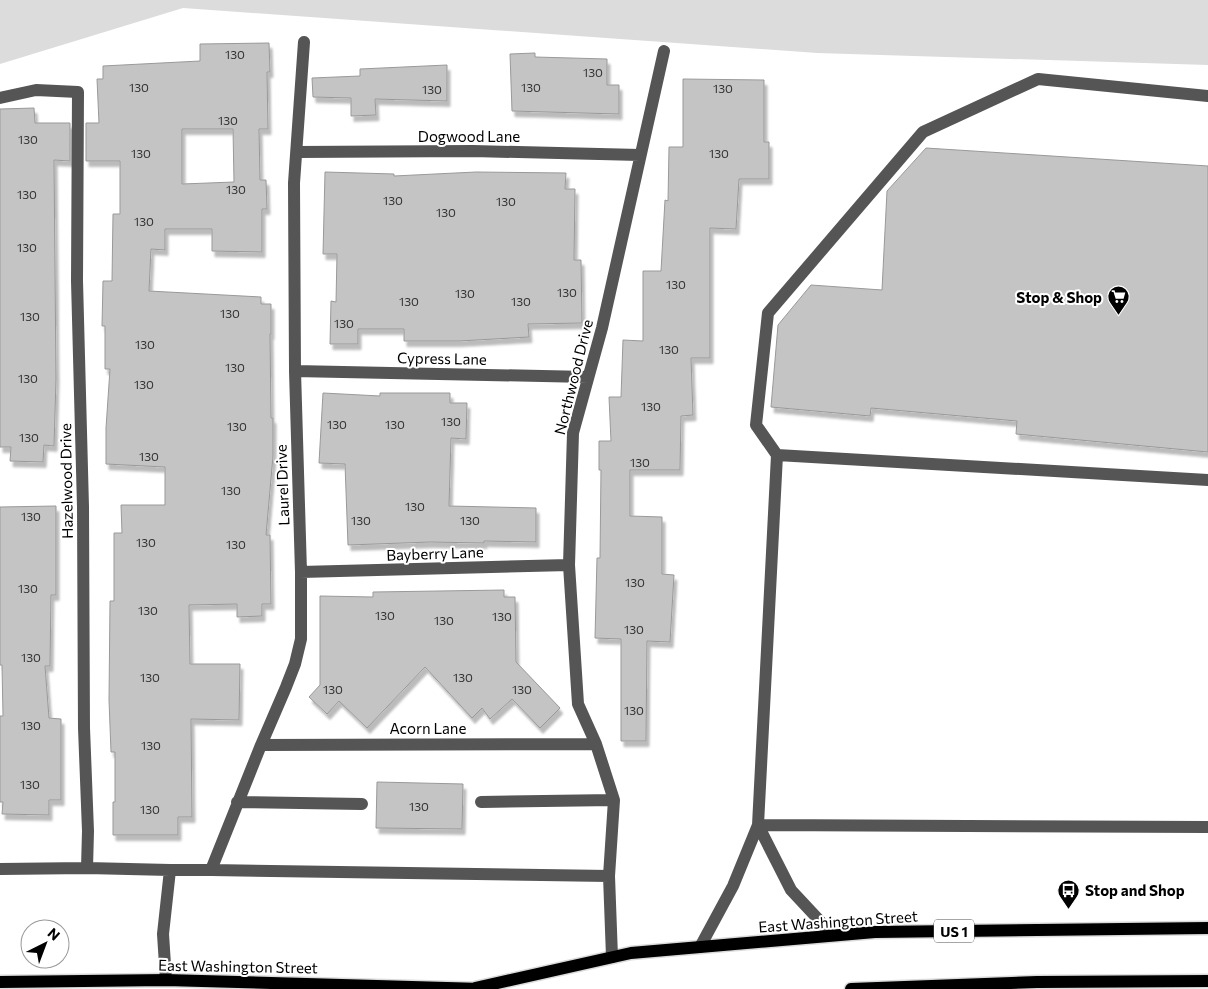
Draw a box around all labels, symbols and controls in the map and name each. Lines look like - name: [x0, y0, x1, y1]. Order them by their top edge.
- house number: 130: [225, 47, 245, 61]
- house number: 130: [583, 65, 603, 79]
- house number: 130: [129, 80, 149, 94]
- house number: 130: [521, 80, 541, 94]
- house number: 130: [713, 81, 733, 95]
- house number: 130: [422, 82, 442, 96]
- house number: 130: [218, 113, 238, 127]
- street label: Dogwood Lane: [418, 127, 520, 145]
- house number: 130: [18, 132, 38, 146]
- house number: 130: [131, 146, 151, 160]
- house number: 130: [709, 146, 729, 160]
- house number: 130: [226, 182, 246, 196]
- house number: 130: [17, 187, 37, 201]
- house number: 130: [383, 193, 403, 207]
- house number: 130: [496, 194, 516, 208]
- house number: 130: [436, 205, 456, 219]
- house number: 130: [134, 214, 154, 228]
- house number: 130: [17, 240, 37, 254]
- house number: 130: [666, 277, 686, 291]
- house number: 130: [557, 285, 577, 299]
- supermarket icon: Stop & Shop: [1106, 285, 1130, 316]
- house number: 130: [455, 286, 475, 300]
- place label: Stop & Shop: [1016, 288, 1102, 306]
- house number: 130: [399, 294, 419, 308]
- house number: 130: [511, 294, 531, 308]
- house number: 130: [220, 306, 240, 320]
- house number: 130: [20, 309, 40, 323]
- house number: 130: [334, 316, 354, 330]
- street label: Northwood Drive: [550, 317, 596, 437]
- house number: 130: [135, 337, 155, 351]
- house number: 130: [659, 342, 679, 356]
- street label: Cypress Lane: [397, 348, 487, 368]
- house number: 130: [225, 360, 245, 374]
- house number: 130: [18, 371, 38, 385]
- house number: 130: [134, 377, 154, 391]
- house number: 130: [641, 399, 661, 413]
- house number: 130: [441, 414, 461, 428]
- house number: 130: [327, 417, 347, 431]
- house number: 130: [385, 417, 405, 431]
- house number: 130: [227, 419, 247, 433]
- street label: Hazelwood Drive: [56, 423, 76, 539]
- house number: 130: [19, 430, 39, 444]
- street label: Laurel Drive: [272, 444, 292, 526]
- house number: 130: [139, 449, 159, 463]
- house number: 130: [630, 455, 650, 469]
- house number: 130: [221, 483, 241, 497]
- house number: 130: [405, 499, 425, 513]
- house number: 130: [21, 509, 41, 523]
- house number: 130: [351, 513, 371, 527]
- house number: 130: [460, 513, 480, 527]
- house number: 130: [136, 535, 156, 549]
- house number: 130: [226, 537, 246, 551]
- street label: Bayberry Lane: [386, 542, 484, 564]
- house number: 130: [625, 575, 645, 589]
- house number: 130: [18, 581, 38, 595]
- house number: 130: [138, 603, 158, 617]
- house number: 130: [375, 608, 395, 622]
- house number: 130: [492, 609, 512, 623]
- house number: 130: [434, 613, 454, 627]
- house number: 130: [624, 622, 644, 636]
- house number: 130: [21, 650, 41, 664]
- house number: 130: [140, 670, 160, 684]
- house number: 130: [453, 670, 473, 684]
- house number: 130: [323, 682, 343, 696]
- house number: 130: [512, 682, 532, 696]
- house number: 130: [624, 703, 644, 717]
- house number: 130: [21, 718, 41, 732]
- street label: Acorn Lane: [390, 719, 466, 737]
- house number: 130: [141, 738, 161, 752]
- house number: 130: [20, 777, 40, 791]
- house number: 130: [409, 799, 429, 813]
- house number: 130: [140, 802, 160, 816]
- bus stop icon: Stop and Shop: [1057, 878, 1081, 909]
- place label: Stop and Shop: [1085, 881, 1185, 899]
- street label: East Washington Street: [758, 906, 918, 936]
- north arrow: [20, 919, 70, 969]
- road number: US 1: [934, 919, 974, 942]
- text: N: [44, 924, 64, 944]
- street label: East Washington Street: [158, 956, 318, 976]

